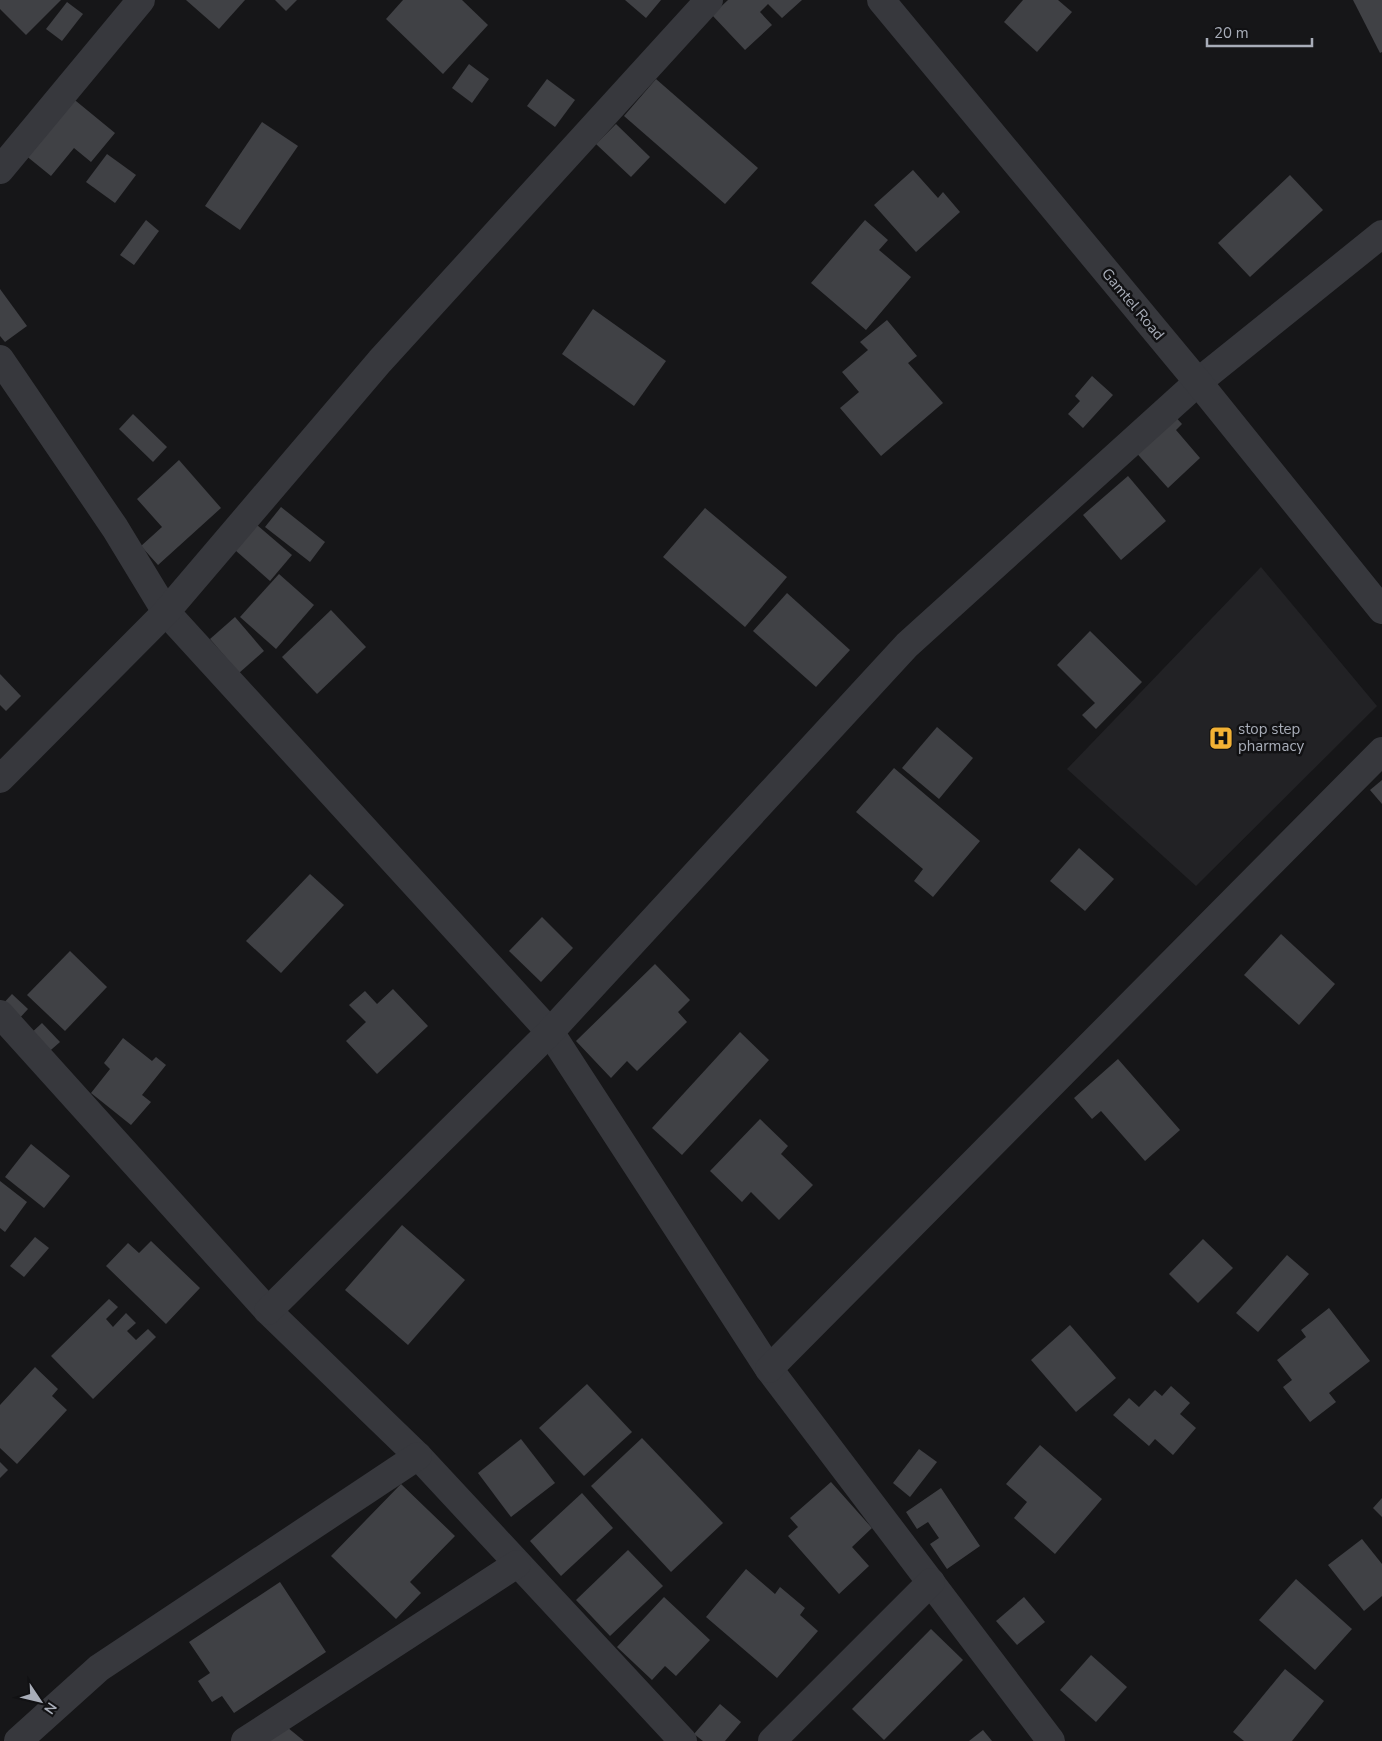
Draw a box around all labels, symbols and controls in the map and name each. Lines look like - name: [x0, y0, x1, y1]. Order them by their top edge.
- scale bar: [1207, 15, 1312, 47]
- text: 20 m: [1214, 23, 1249, 43]
- street label: Gamtel Road: [1097, 264, 1169, 344]
- place label: stop step pharmacy: [1238, 719, 1304, 756]
- hospital icon: stop step pharmacy: [1208, 725, 1234, 751]
- north arrow: [15, 1676, 65, 1726]
- text: N: [39, 1698, 61, 1718]

